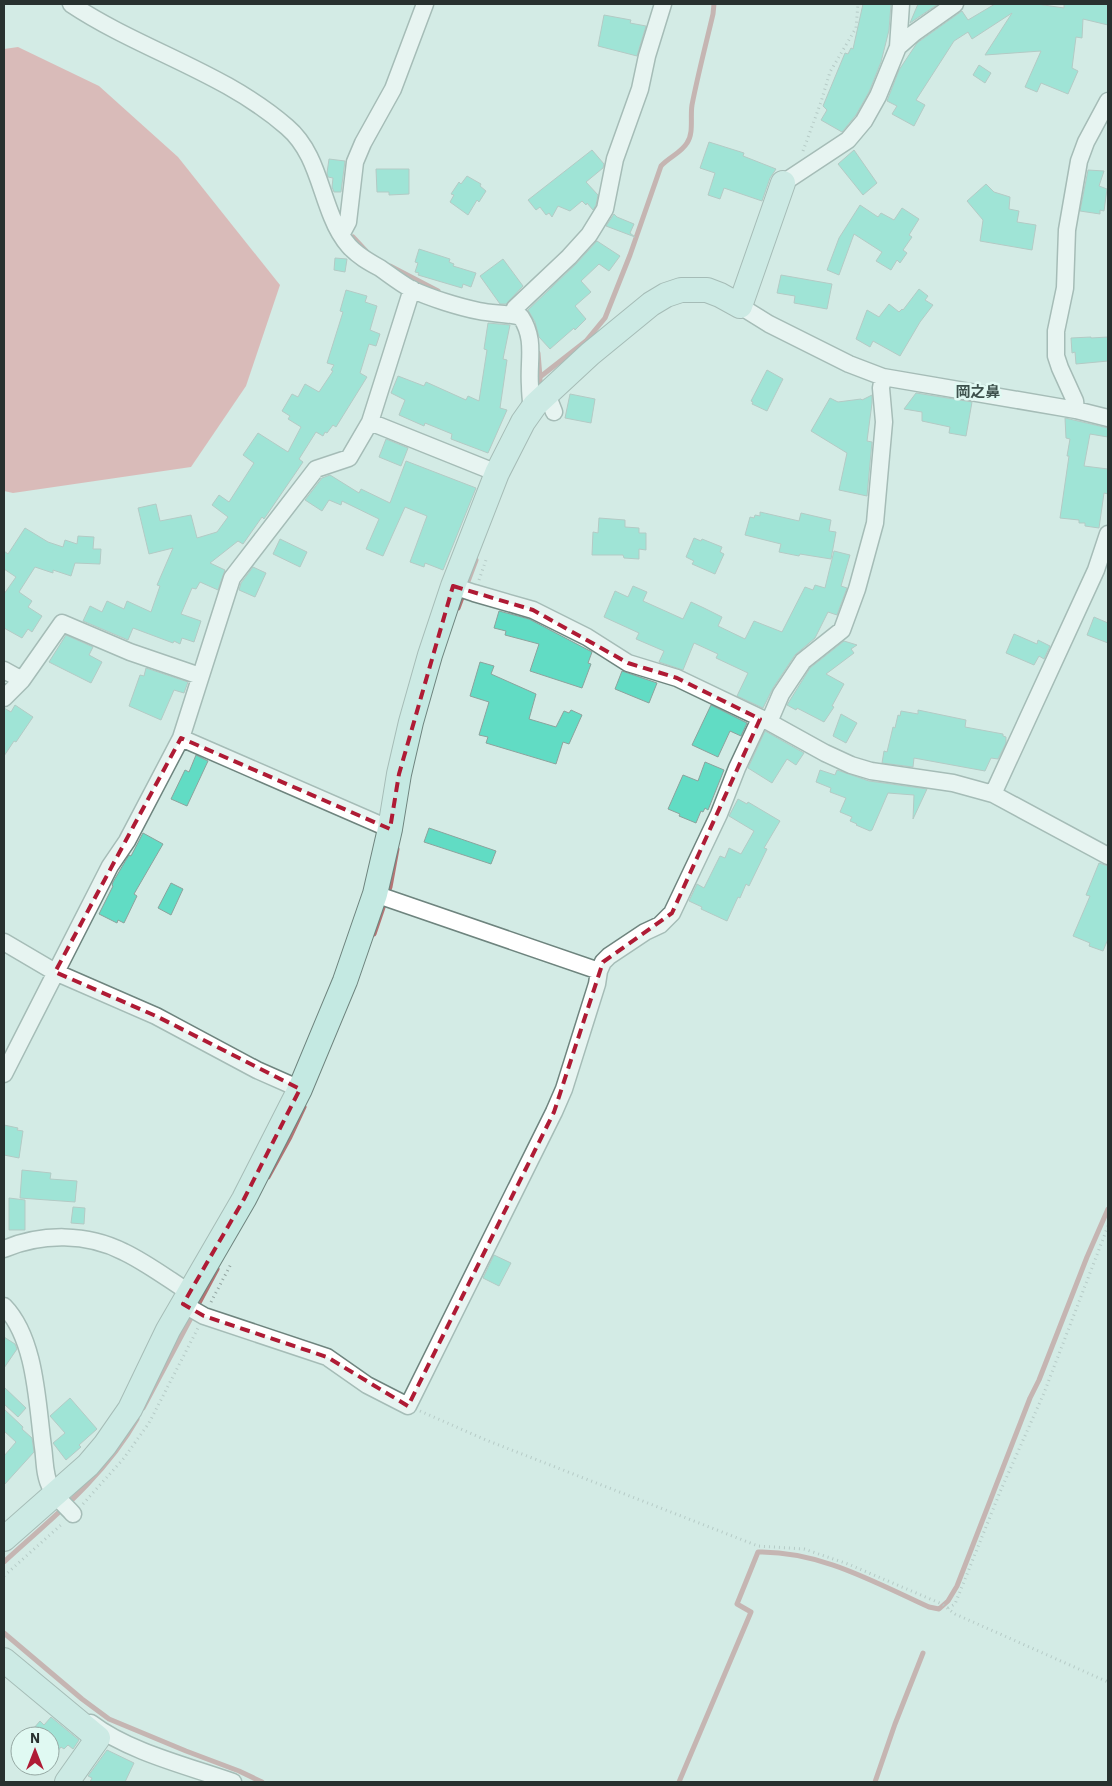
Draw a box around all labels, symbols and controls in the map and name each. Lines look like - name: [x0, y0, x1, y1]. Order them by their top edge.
- district label: 岡之鼻: [955, 382, 1001, 401]
- north arrow: [10, 1726, 60, 1776]
- text: N: [30, 1729, 40, 1747]

